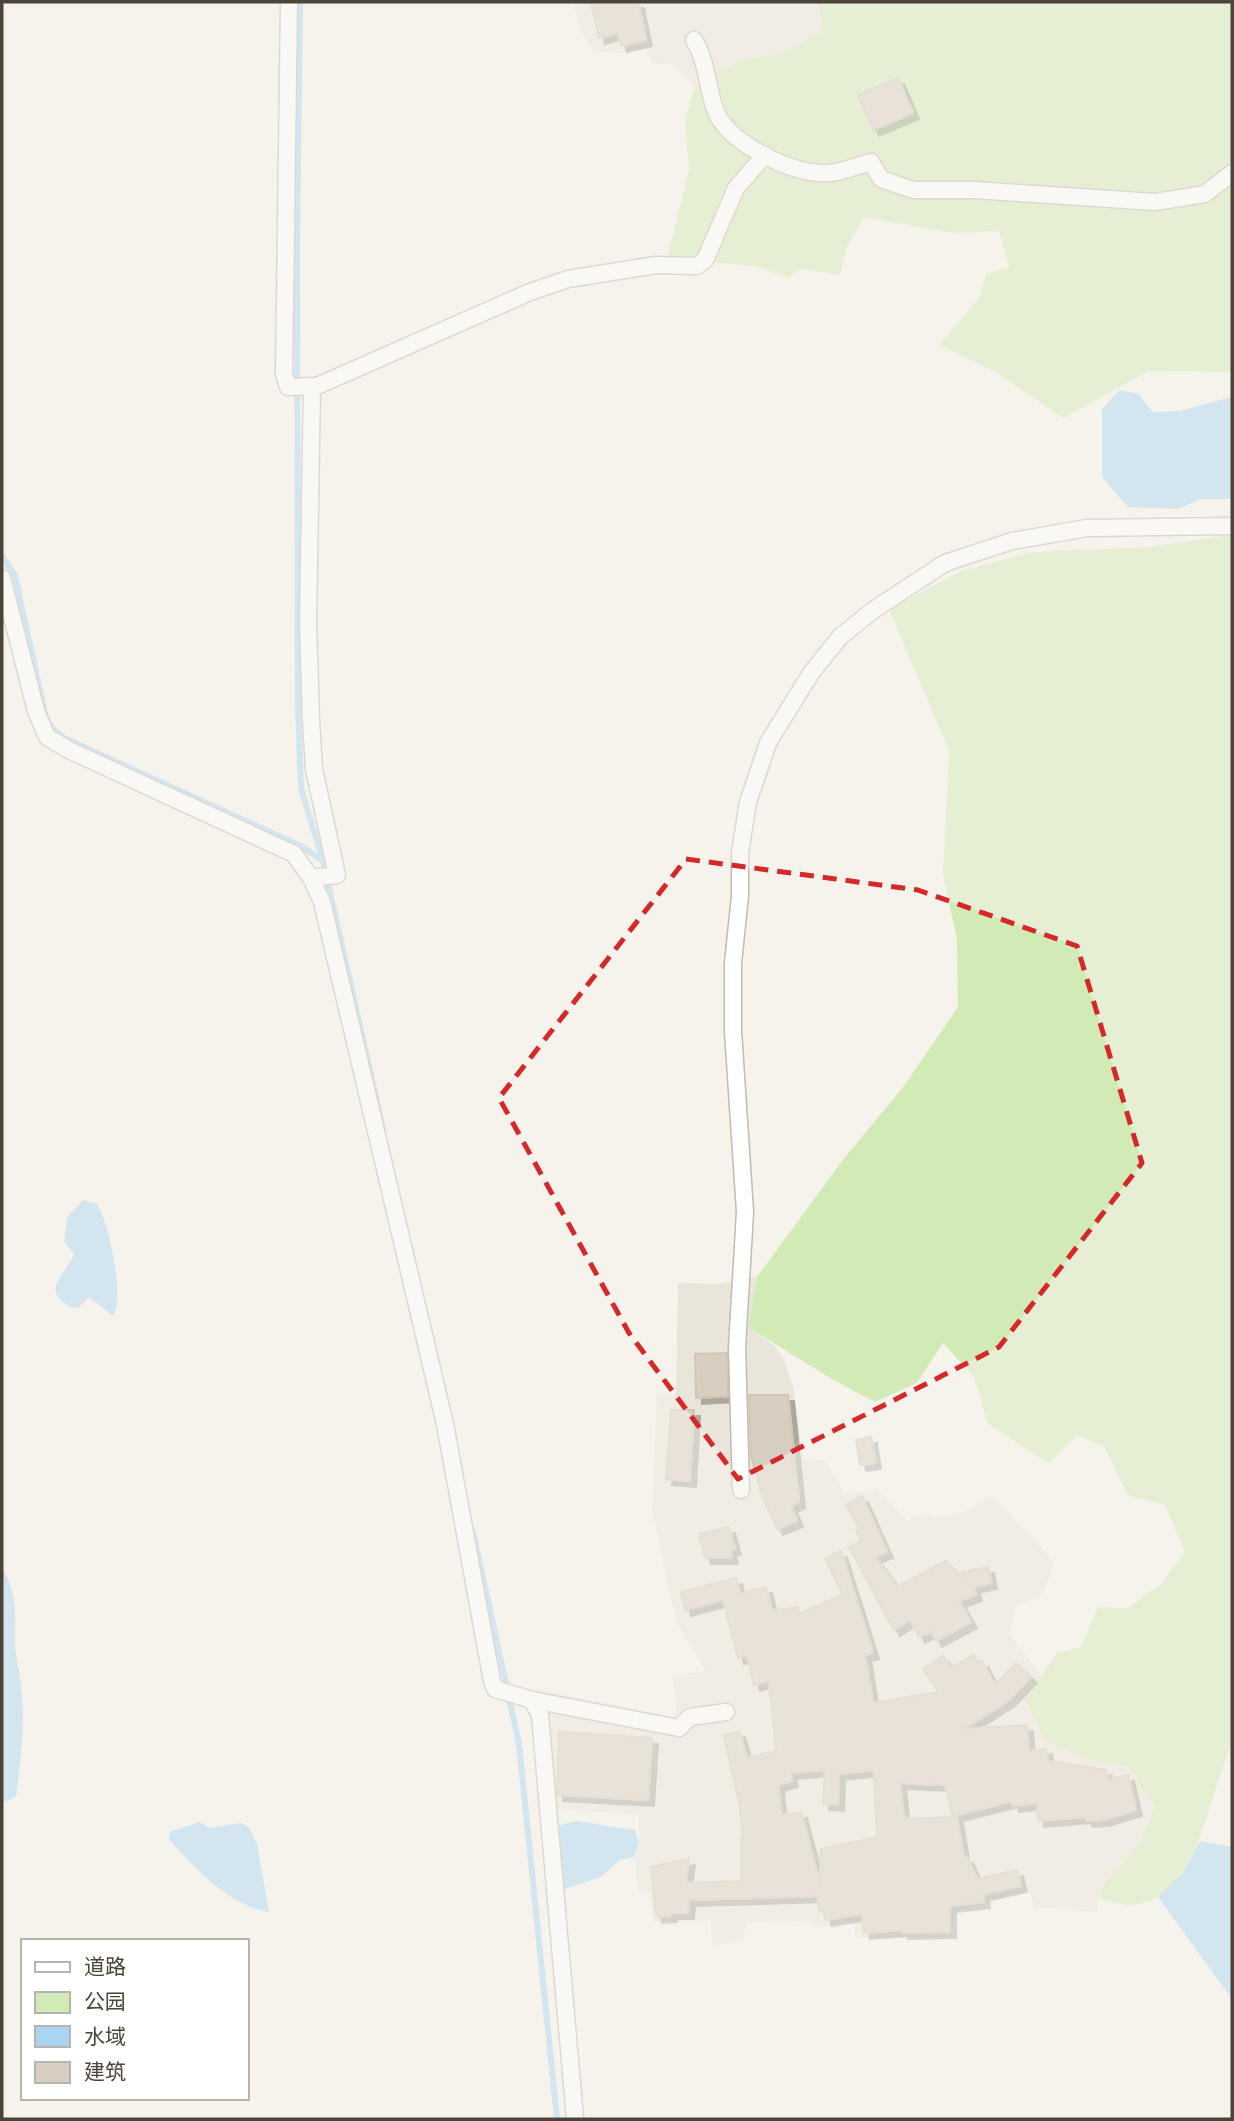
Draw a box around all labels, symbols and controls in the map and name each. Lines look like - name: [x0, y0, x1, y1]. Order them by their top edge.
- legend: [21, 1939, 248, 2100]
- text: 道路: [84, 1954, 126, 1980]
- text: 公园: [84, 1989, 126, 2015]
- text: 水域: [84, 2024, 126, 2050]
- text: 建筑: [84, 2059, 126, 2085]

